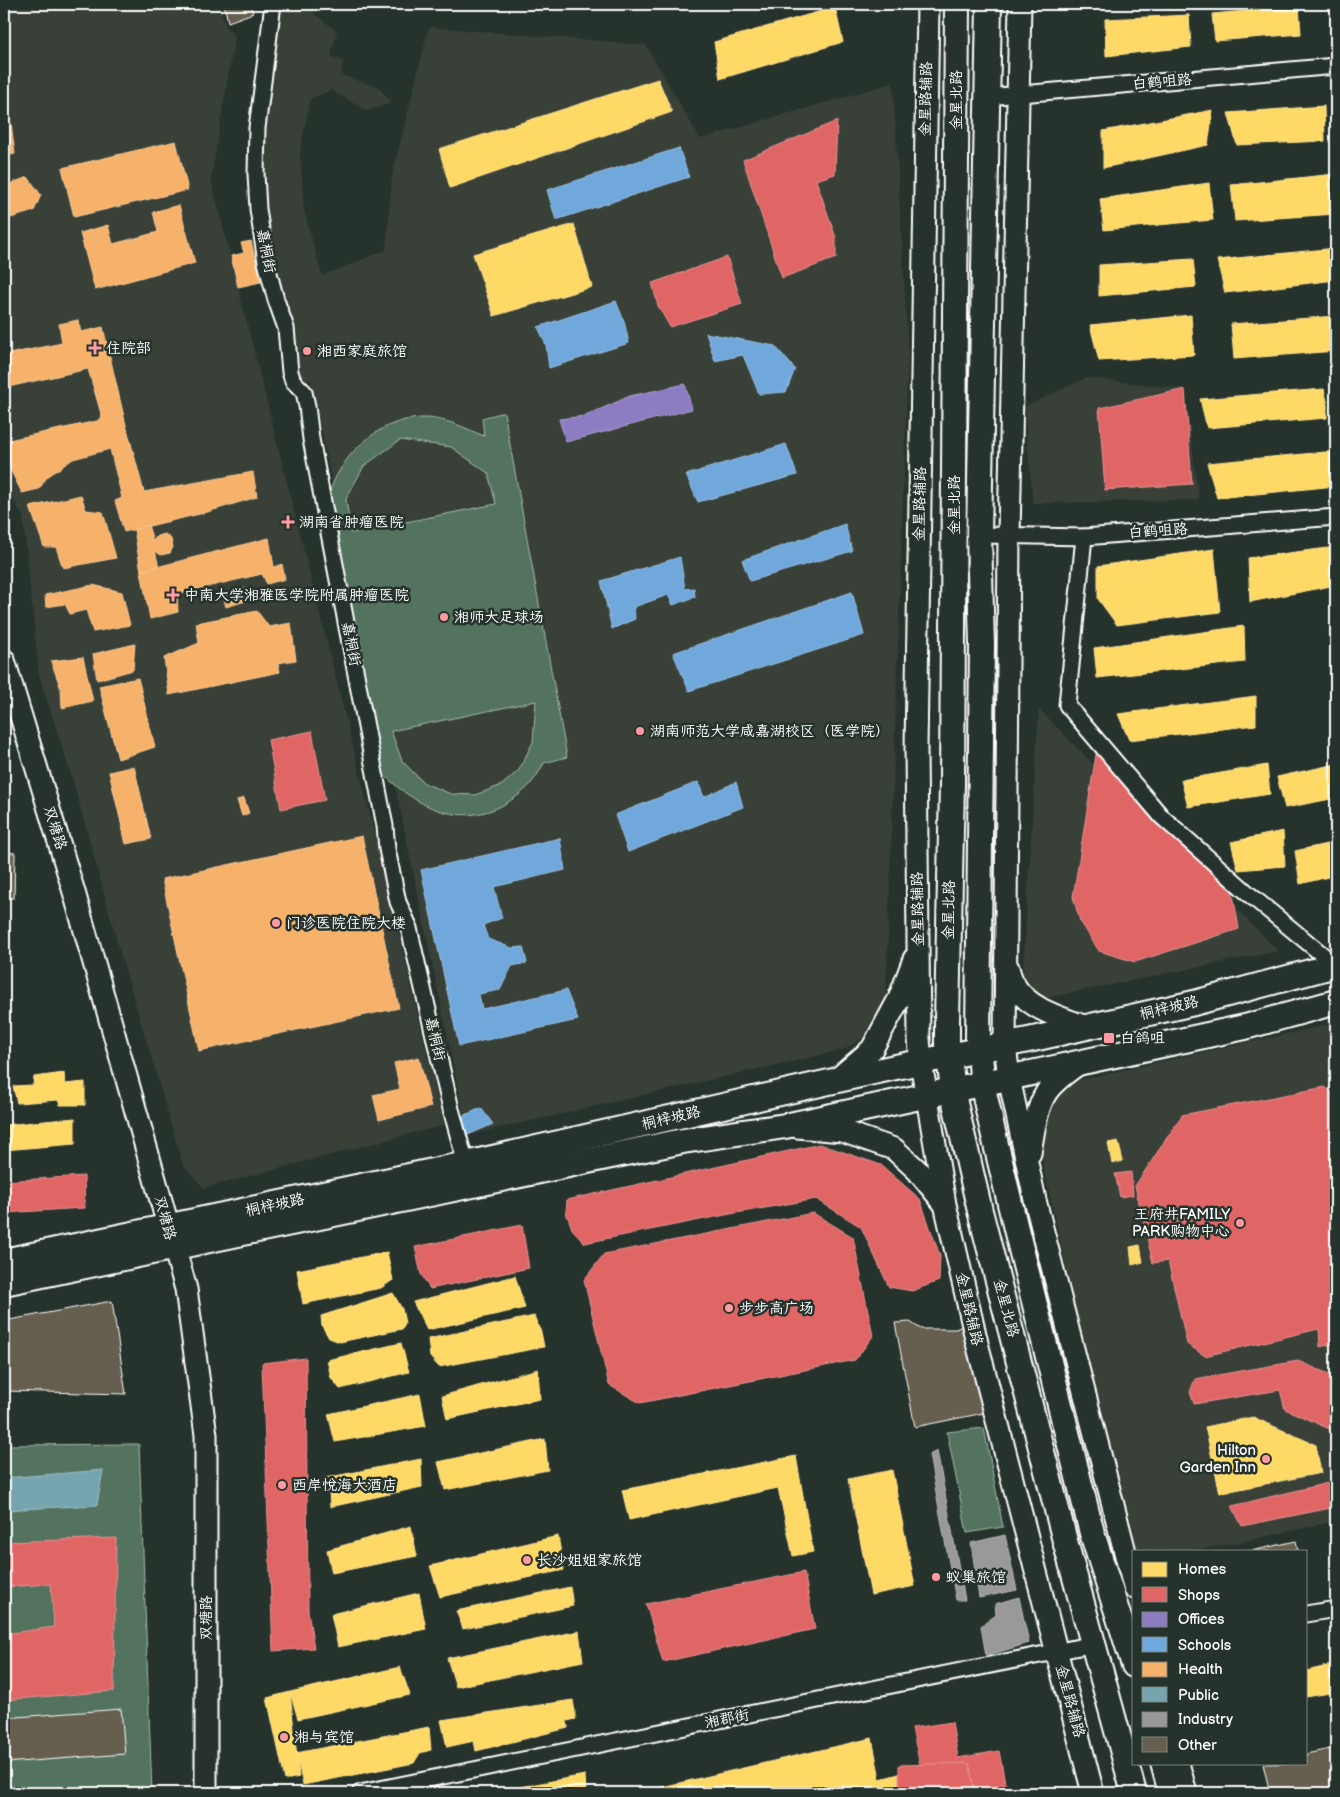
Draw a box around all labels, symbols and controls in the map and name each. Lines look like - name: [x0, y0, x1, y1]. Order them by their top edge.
- street label: 金星路辅路: [916, 61, 936, 137]
- street label: 金星北路: [947, 70, 966, 130]
- street label: 白鹤咀路: [1131, 70, 1193, 94]
- street label: 嘉桐街: [252, 227, 280, 275]
- place label: 住院部: [106, 339, 151, 358]
- marker: 住院部: [88, 341, 102, 355]
- place label: 湘西家庭旅馆: [317, 342, 407, 361]
- marker: 湘西家庭旅馆: [301, 345, 313, 357]
- street label: 金星路辅路: [910, 466, 930, 542]
- street label: 金星北路: [945, 475, 964, 535]
- place label: 湖南省肿瘤医院: [299, 513, 404, 532]
- marker: 湖南省肿瘤医院: [281, 515, 295, 529]
- street label: 白鹤咀路: [1127, 519, 1189, 543]
- place label: 中南大学湘雅医学院附属肿瘤医院: [184, 586, 409, 605]
- marker: 中南大学湘雅医学院附属肿瘤医院: [166, 588, 180, 602]
- place label: 湘师大足球场: [454, 608, 544, 627]
- marker: 湘师大足球场: [438, 611, 450, 623]
- street label: 嘉桐街: [337, 620, 365, 668]
- place label: 湖南师范大学咸嘉湖校区（医学院）: [650, 722, 890, 741]
- marker: 湖南师范大学咸嘉湖校区（医学院）: [634, 725, 646, 737]
- street label: 双塘路: [39, 804, 71, 852]
- street label: 金星路辅路: [908, 871, 928, 947]
- street label: 金星北路: [939, 880, 959, 940]
- place label: 门诊医院住院大楼: [286, 914, 406, 933]
- marker: 门诊医院住院大楼: [270, 917, 282, 929]
- street label: 桐梓坡路: [1138, 992, 1200, 1024]
- street label: 嘉桐街: [421, 1015, 449, 1063]
- place label: 白鸽咀: [1120, 1029, 1165, 1048]
- marker: 白鸽咀: [1102, 1031, 1116, 1045]
- street label: 桐梓坡路: [640, 1102, 702, 1134]
- street label: 桐梓坡路: [244, 1189, 306, 1221]
- street label: 双塘路: [150, 1194, 180, 1242]
- place label: 王府井FAMILY PARK购物中心: [1132, 1205, 1230, 1241]
- marker: 王府井FAMILY PARK购物中心: [1234, 1217, 1246, 1229]
- street label: 金星路辅路: [951, 1270, 987, 1348]
- street label: 金星北路: [989, 1277, 1023, 1339]
- place label: 步步高广场: [739, 1299, 814, 1318]
- marker: 步步高广场: [723, 1302, 735, 1314]
- place label: Hilton Garden Inn: [1180, 1441, 1256, 1477]
- marker: Hilton Garden Inn: [1260, 1453, 1272, 1465]
- place label: 西岸悦海大酒店: [292, 1476, 397, 1495]
- marker: 西岸悦海大酒店: [276, 1479, 288, 1491]
- legend: [1132, 1550, 1308, 1764]
- place label: 长沙姐姐家旅馆: [537, 1551, 642, 1570]
- marker: 长沙姐姐家旅馆: [521, 1554, 533, 1566]
- text: Homes: [1178, 1560, 1227, 1579]
- place label: 蚁巢旅馆: [946, 1568, 1006, 1587]
- marker: 蚁巢旅馆: [930, 1571, 942, 1583]
- text: Shops: [1178, 1586, 1221, 1605]
- street label: 双塘路: [197, 1595, 216, 1641]
- text: Offices: [1178, 1610, 1225, 1629]
- text: Schools: [1178, 1636, 1232, 1655]
- text: Health: [1178, 1660, 1223, 1679]
- street label: 金星路辅路: [1051, 1662, 1089, 1740]
- text: Public: [1178, 1686, 1219, 1705]
- street label: 湘郡街: [703, 1705, 751, 1733]
- text: Industry: [1178, 1710, 1233, 1729]
- place label: 湘与宾馆: [294, 1728, 354, 1747]
- marker: 湘与宾馆: [278, 1731, 290, 1743]
- text: Other: [1178, 1736, 1217, 1755]

